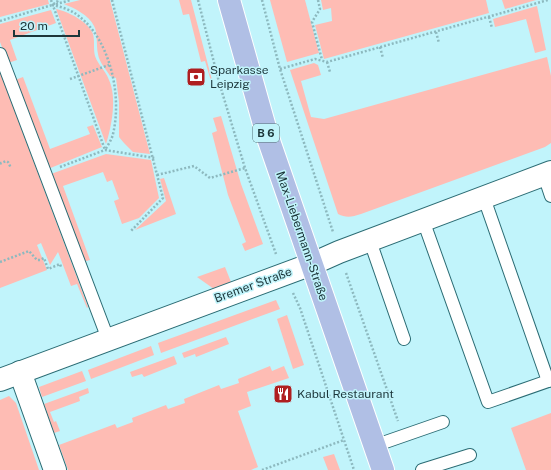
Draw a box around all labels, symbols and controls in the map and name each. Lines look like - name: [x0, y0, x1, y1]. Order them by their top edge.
- scale bar: [14, 12, 79, 38]
- text: 20 m: [20, 19, 48, 33]
- place label: Sparkasse Leipzig: [210, 63, 269, 91]
- bank icon: Sparkasse Leipzig: [185, 66, 207, 88]
- road number: B 6: [253, 124, 279, 142]
- street label: Max-Liebermann-Straße: [273, 170, 331, 303]
- street label: Bremer Straße: [212, 264, 294, 306]
- restaurant icon: Kabul Restaurant: [272, 383, 294, 405]
- place label: Kabul Restaurant: [297, 387, 394, 401]

